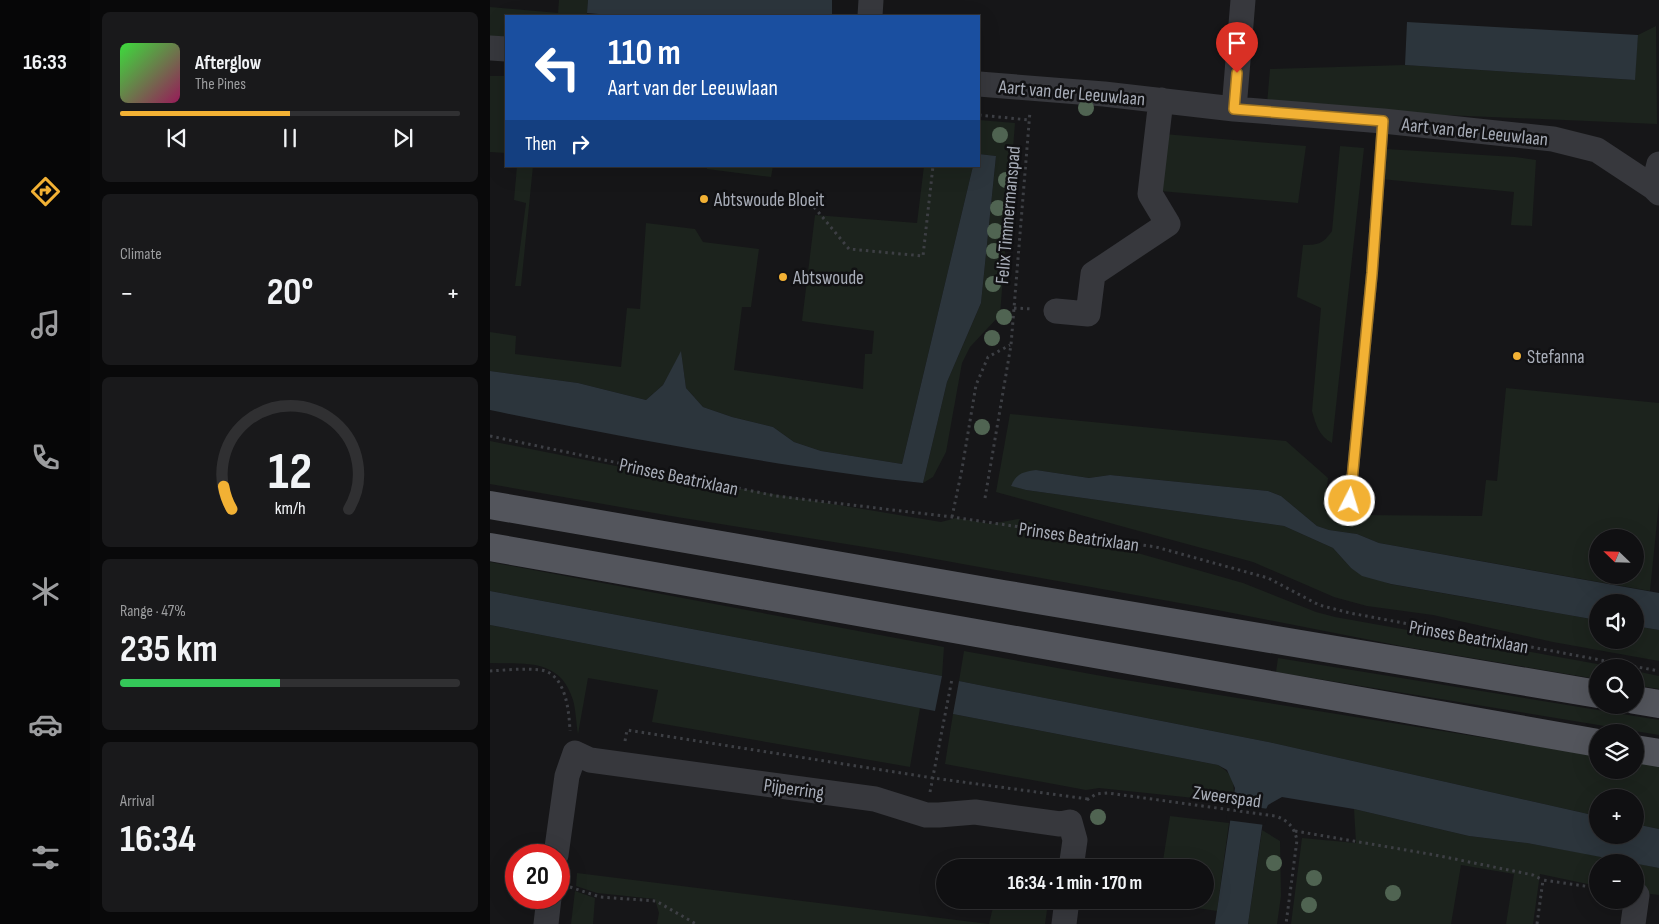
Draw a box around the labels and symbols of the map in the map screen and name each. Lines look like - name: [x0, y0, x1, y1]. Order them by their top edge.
- pin: [1216, 22, 1258, 73]
- street label: Aart van der Leeuwlaan: [997, 76, 1146, 111]
- street label: Aart van der Leeuwlaan: [1400, 113, 1549, 152]
- street label: Felix Timmermanspad: [991, 145, 1026, 285]
- place label: Abtswoude Bloeit: [713, 189, 825, 212]
- marker: Abtswoude Bloeit: [698, 193, 710, 205]
- place label: Abtswoude: [792, 267, 864, 290]
- marker: Abtswoude: [777, 271, 789, 283]
- place label: Stefanna: [1527, 346, 1585, 369]
- marker: Stefanna: [1511, 350, 1523, 362]
- street label: Prinses Beatrixlaan: [617, 454, 740, 501]
- position arrow: [1323, 474, 1375, 526]
- street label: Prinses Beatrixlaan: [1017, 518, 1140, 557]
- north arrow: [1589, 529, 1644, 584]
- street label: Prinses Beatrixlaan: [1407, 616, 1530, 659]
- street label: Pijperring: [762, 774, 826, 805]
- street label: Zweerspad: [1191, 781, 1262, 814]
- speed limit sign: 20: [505, 844, 570, 909]

